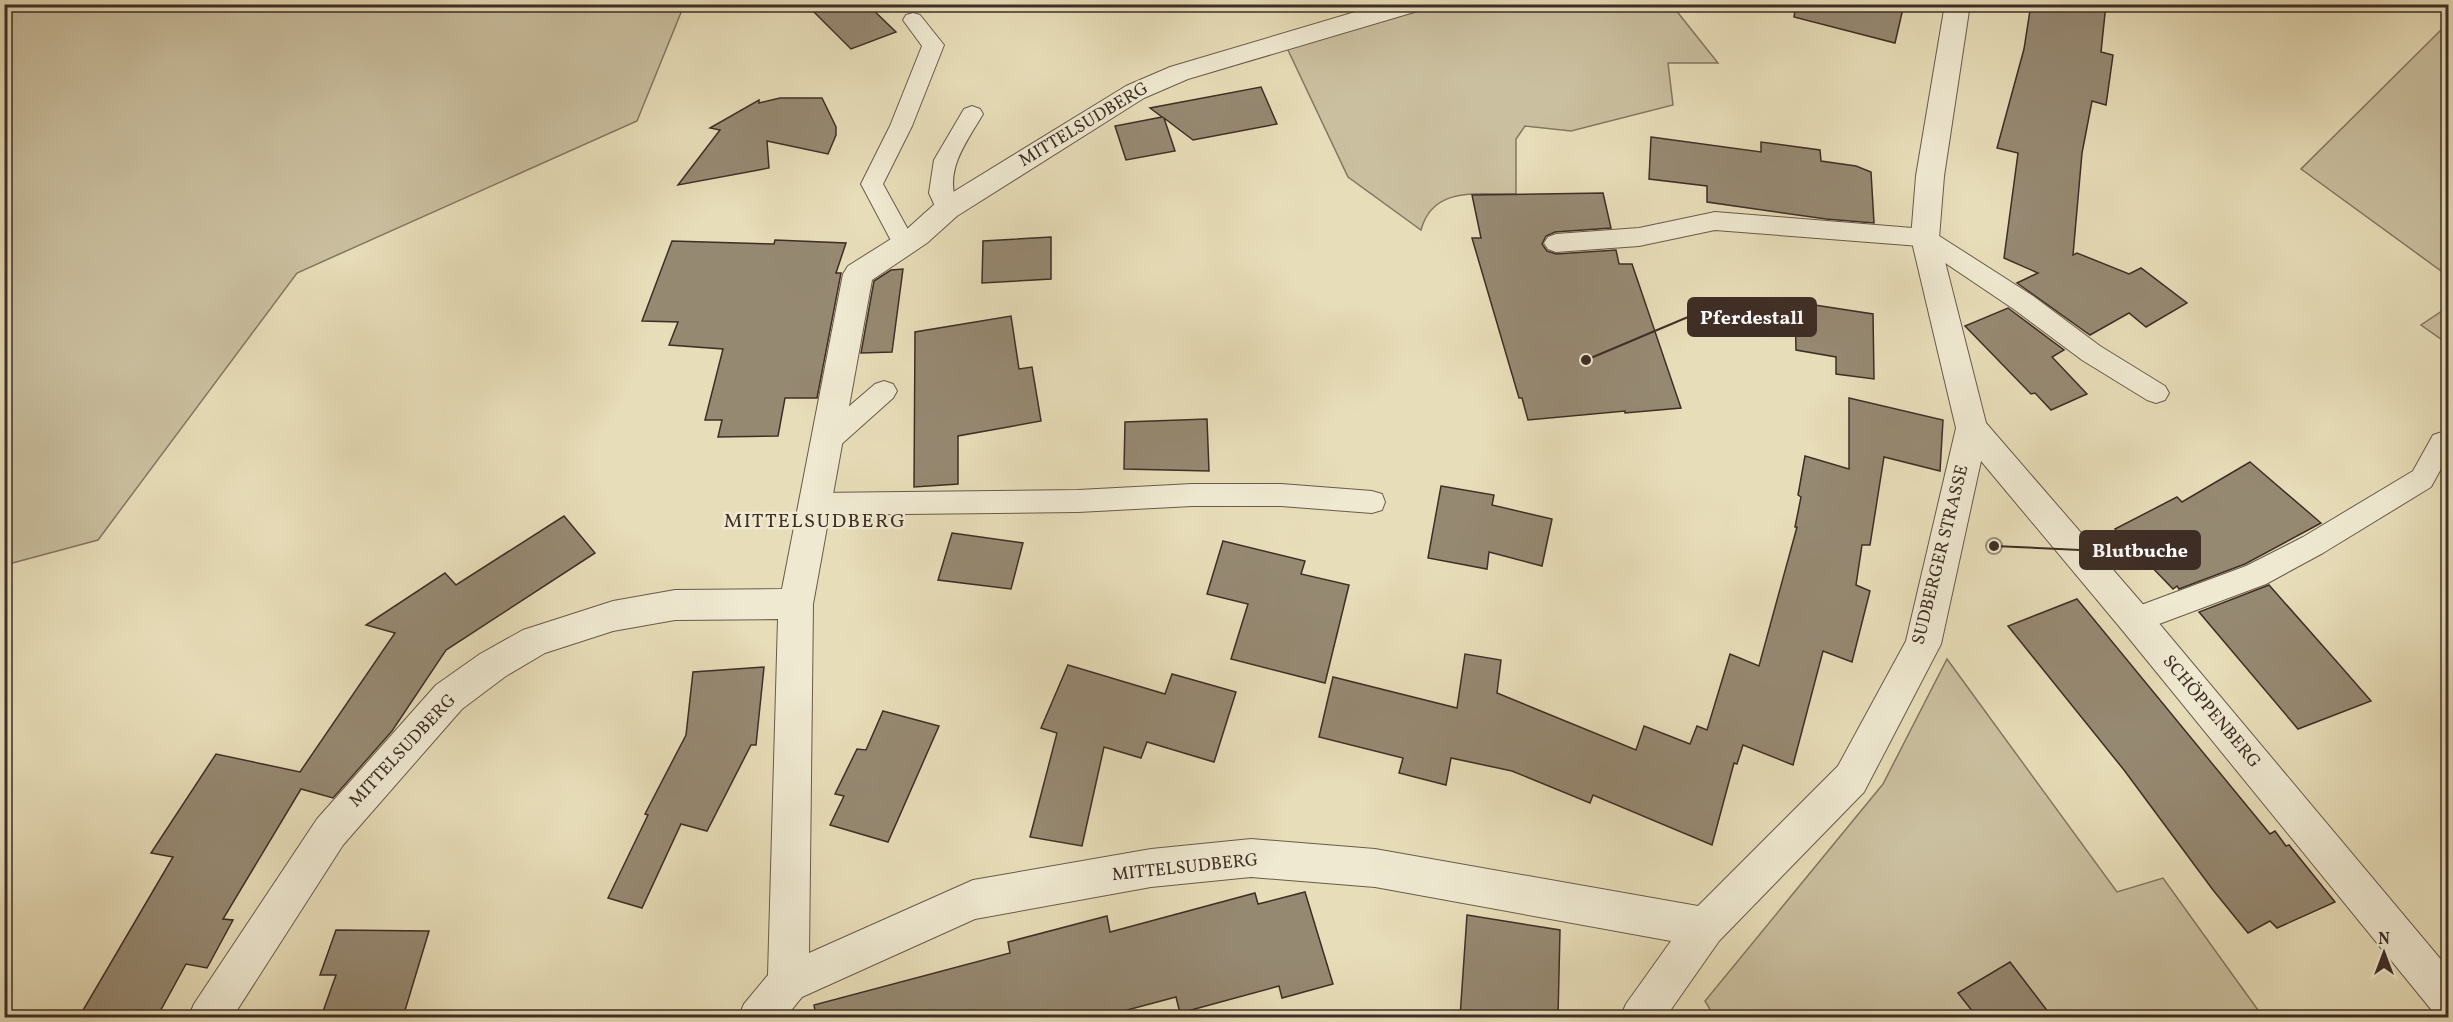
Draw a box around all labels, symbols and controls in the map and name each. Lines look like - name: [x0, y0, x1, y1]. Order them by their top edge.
- street label: MITTELSUDBERG: [1015, 76, 1153, 174]
- callout: Pferdestall: [1688, 298, 1816, 336]
- text: Pferdestall: [1700, 305, 1804, 333]
- street label: SUDBERGER STRASSE: [1907, 462, 1975, 647]
- district label: MITTELSUDBERG: [724, 508, 906, 536]
- callout: Blutbuche: [2080, 531, 2200, 569]
- text: Blutbuche: [2092, 538, 2188, 566]
- street label: SCHÖPPENBERG: [2156, 650, 2266, 774]
- street label: MITTELSUDBERG: [344, 689, 462, 813]
- street label: MITTELSUDBERG: [1111, 848, 1259, 888]
- north arrow: [2354, 923, 2414, 983]
- text: N: [2378, 929, 2390, 951]

